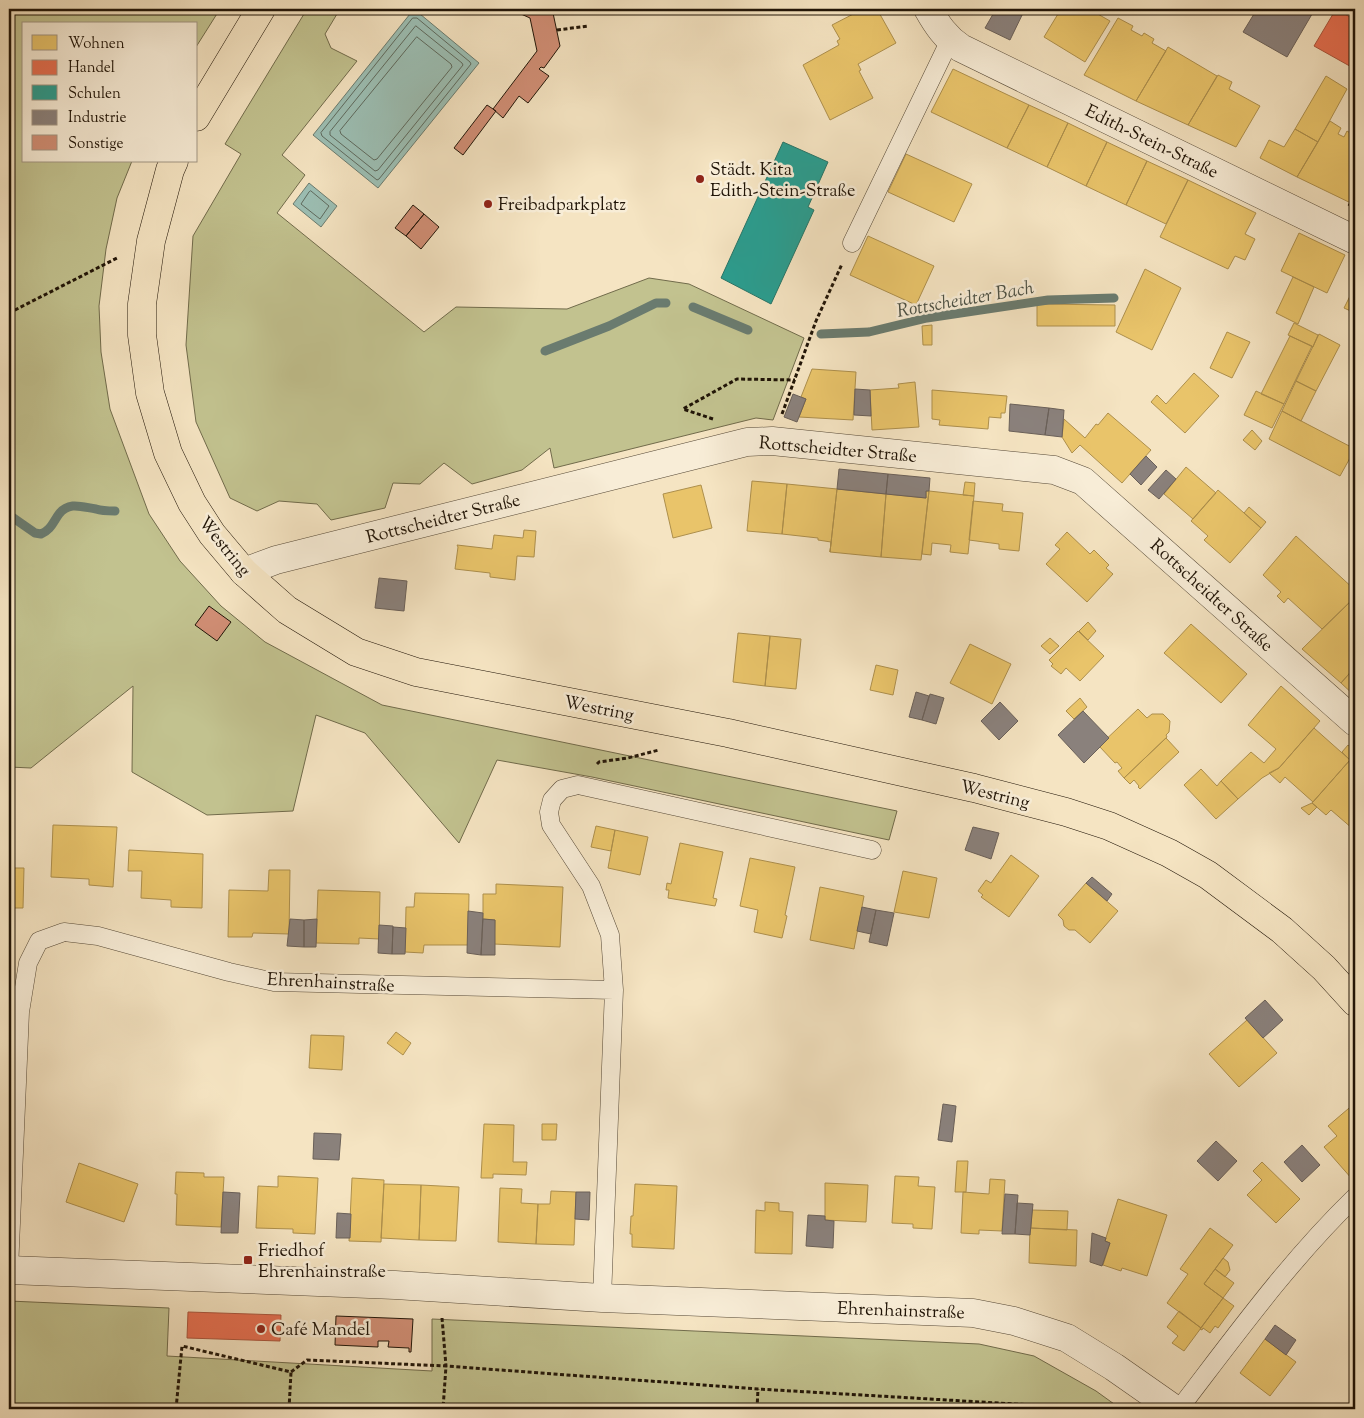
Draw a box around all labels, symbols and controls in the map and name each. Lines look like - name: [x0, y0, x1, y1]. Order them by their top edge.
- legend: [22, 22, 198, 162]
- text: Wohnen: [68, 34, 125, 55]
- text: Handel: [68, 58, 115, 79]
- text: Schulen: [68, 84, 121, 105]
- street label: Edith-Stein-Straße: [1080, 99, 1222, 186]
- text: Industrie: [68, 108, 126, 129]
- text: Sonstige: [68, 134, 123, 155]
- place label: Städt. Kita Edith-Stein-Straße: [710, 158, 856, 205]
- marker: Städt. Kita Edith-Stein-Straße: [694, 173, 706, 185]
- place label: Freibadparkplatz: [498, 193, 626, 219]
- marker: Freibadparkplatz: [482, 198, 494, 210]
- water label: Rottscheidter Bach: [895, 275, 1037, 326]
- street label: Rottscheidter Straße: [758, 431, 918, 471]
- street label: Rottscheidter Straße: [364, 488, 523, 552]
- street label: Westring: [191, 512, 256, 583]
- street label: Rottscheidter Straße: [1143, 534, 1278, 659]
- street label: Westring: [561, 690, 636, 730]
- street label: Westring: [957, 775, 1032, 817]
- street label: Ehrenhainstraße: [266, 968, 395, 1000]
- place label: Friedhof Ehrenhainstraße: [258, 1239, 386, 1286]
- marker: Friedhof Ehrenhainstraße: [242, 1254, 254, 1266]
- street label: Ehrenhainstraße: [837, 1297, 965, 1327]
- place label: Café Mandel: [271, 1318, 370, 1344]
- marker: Café Mandel: [255, 1323, 267, 1335]

